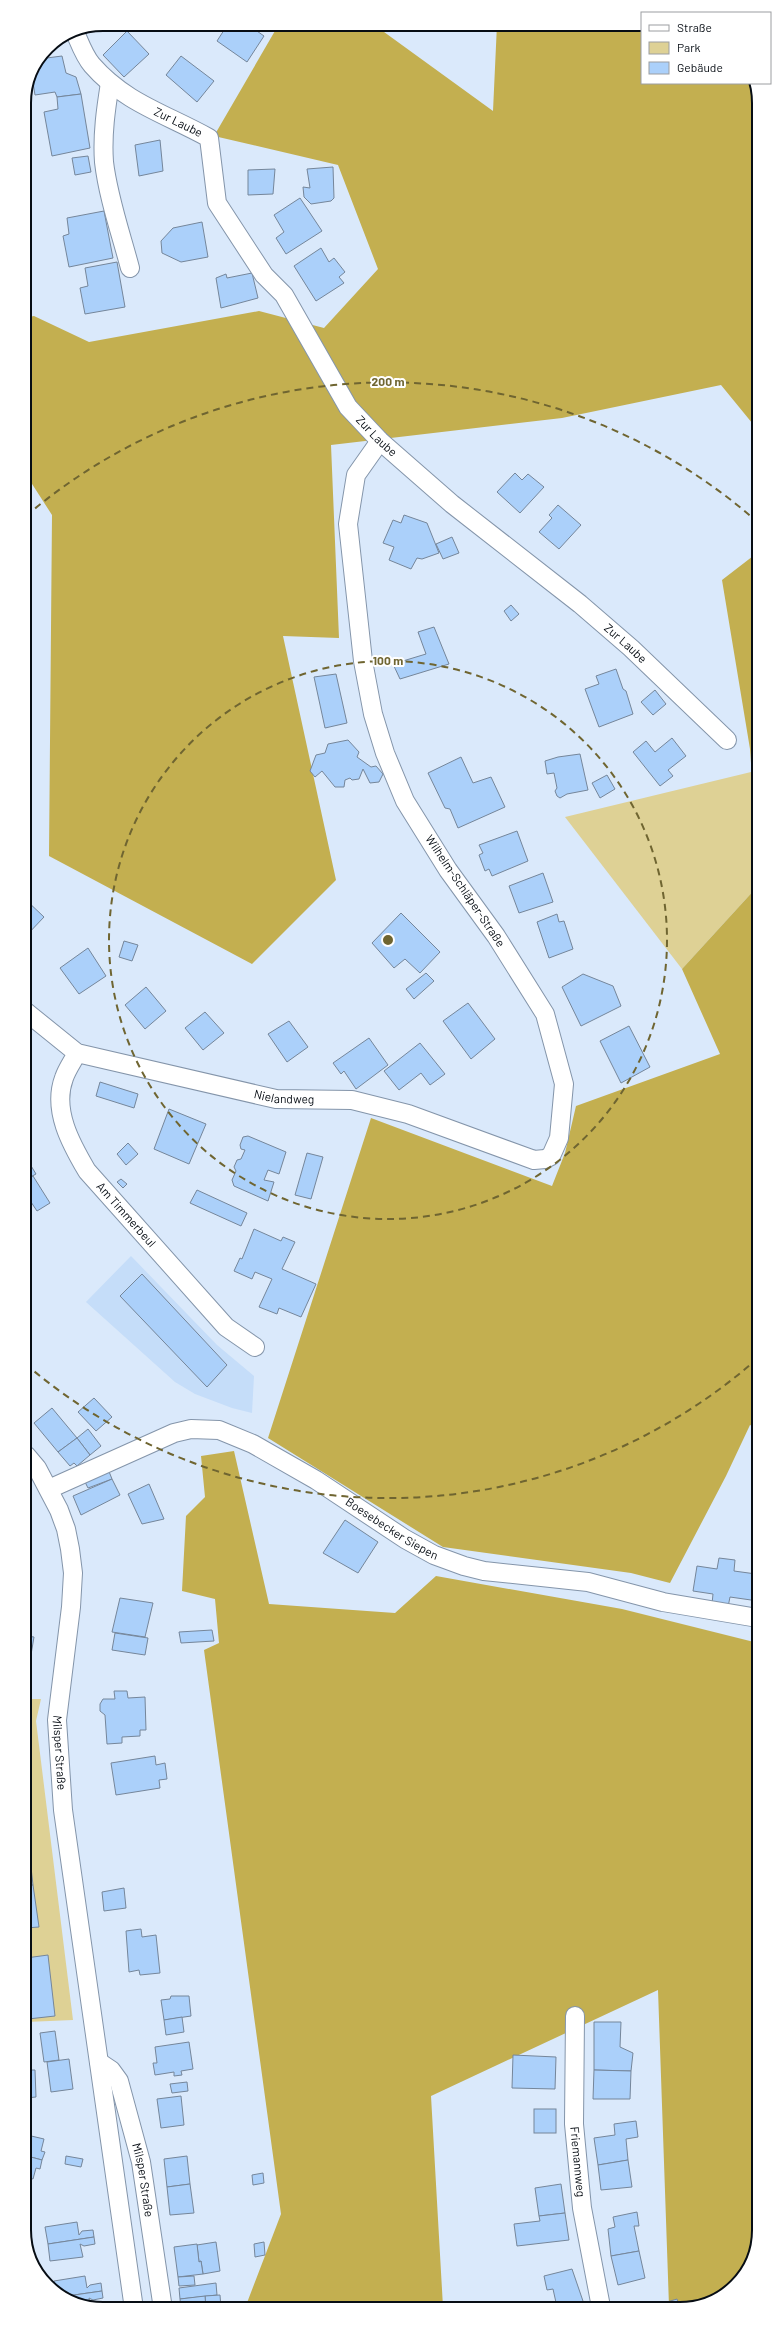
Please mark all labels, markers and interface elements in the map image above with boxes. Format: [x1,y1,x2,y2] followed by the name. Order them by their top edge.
[641,12,771,84] legend
[677,20,712,34] text: Straße
[677,40,701,54] text: Park
[677,60,723,74] text: Gebäude
[152,104,205,139] street label: Zur Laube
[372,374,404,388] text: 200 m
[354,412,400,459] street label: Zur Laube
[602,620,650,665] street label: Zur Laube
[373,653,403,667] text: 100 m
[423,832,509,949] street label: Wilhelm-Schläper-Straße
[381,933,395,947] centre of rings
[253,1086,314,1106] street label: Nielandweg
[94,1179,159,1249] street label: Am Timmerbeul
[343,1494,440,1562] street label: Boesebecker Siepen
[51,1715,70,1791] street label: Milsper Straße
[568,2126,589,2198] street label: Friemannweg
[130,2141,157,2218] street label: Milsper Straße

